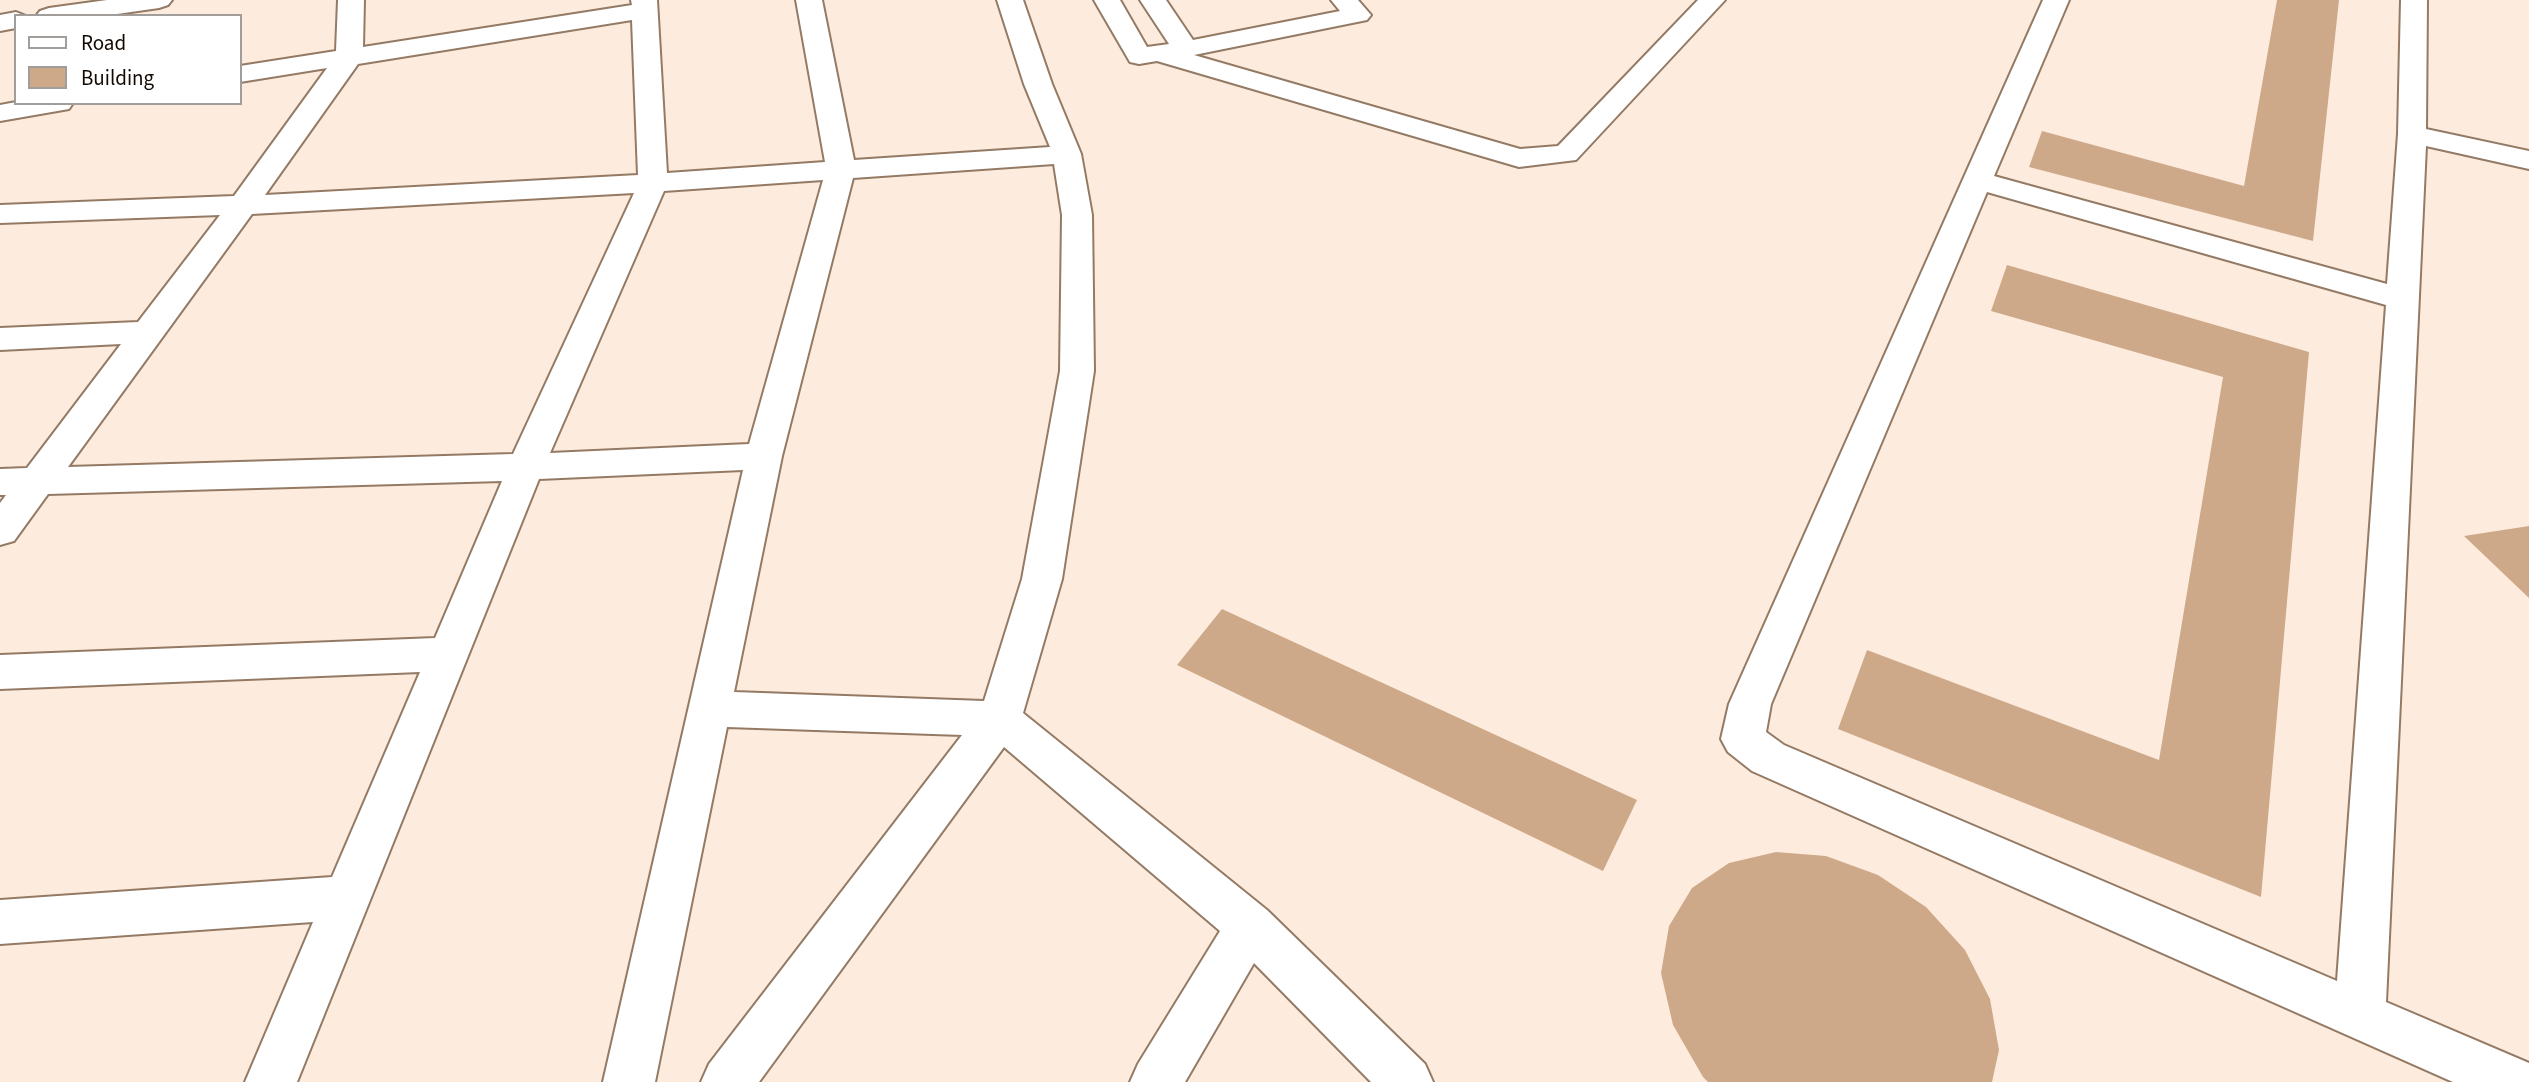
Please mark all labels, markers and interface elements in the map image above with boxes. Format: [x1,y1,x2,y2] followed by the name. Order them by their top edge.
[14,14,242,105] legend
[81,28,126,58] text: Road
[81,63,154,93] text: Building

